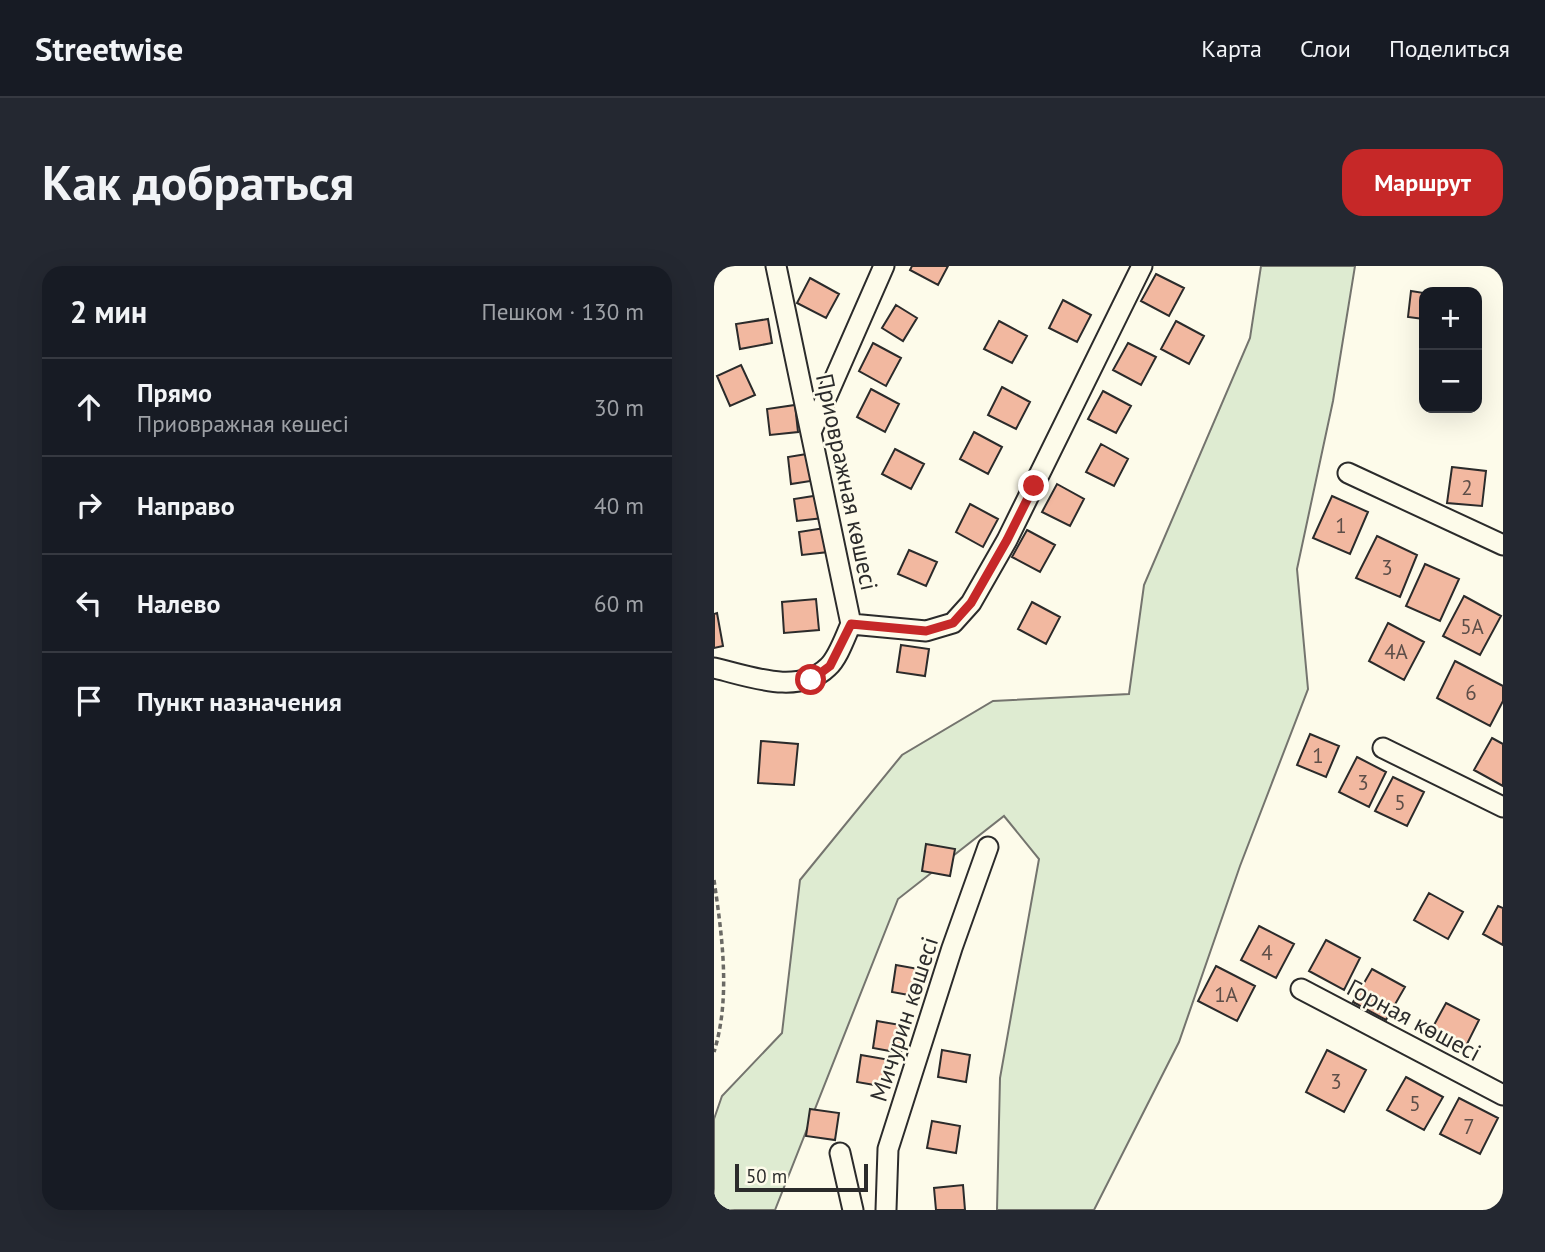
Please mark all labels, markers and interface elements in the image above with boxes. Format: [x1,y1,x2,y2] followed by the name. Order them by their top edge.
[35,27,183,70] text: Streetwise
[1201,33,1262,64] text: Карта
[1300,33,1351,64] text: Слои
[1389,33,1510,64] text: Поделиться
[1342,149,1503,216] button: Маршрут
[42,150,354,214] text: Как добраться
[1419,287,1482,413] map controls
[1419,287,1482,350] button: +
[70,292,147,331] text: 2 мин
[481,297,644,326] text: Пешком · 130 m
[1419,350,1482,413] button: −
[809,371,885,593] street label: Приовражная көшесі
[137,376,212,409] text: Прямо
[70,388,108,426] icon: ahead
[594,393,644,422] text: 30 m
[137,409,349,438] text: Приовражная көшесі
[1018,470,1049,501] route end
[1461,474,1473,501] house number: 2
[70,486,108,524] icon: right
[137,489,235,522] text: Направо
[594,491,644,520] text: 40 m
[1335,512,1347,539] house number: 1
[1381,554,1393,581] house number: 3
[70,584,108,622] icon: left
[137,587,221,620] text: Налево
[594,589,644,618] text: 60 m
[1460,613,1485,640] house number: 5А
[1384,638,1409,665] house number: 4А
[795,664,826,695] route start
[1465,679,1477,706] house number: 6
[70,682,108,720] icon: arrive
[137,685,342,718] text: Пункт назначения
[1312,742,1324,769] house number: 1
[1357,769,1369,796] house number: 3
[1394,789,1406,816] house number: 5
[863,933,945,1105] street label: Мичурин көшесі
[1261,939,1273,966] house number: 4
[1342,972,1486,1068] street label: Горная көшесі
[1214,981,1239,1008] house number: 1А
[1330,1068,1342,1095] house number: 3
[1409,1090,1421,1117] house number: 5
[1463,1113,1475,1140] house number: 7
[735,1161,868,1193] scale bar
[746,1164,787,1188] text: 50 m

